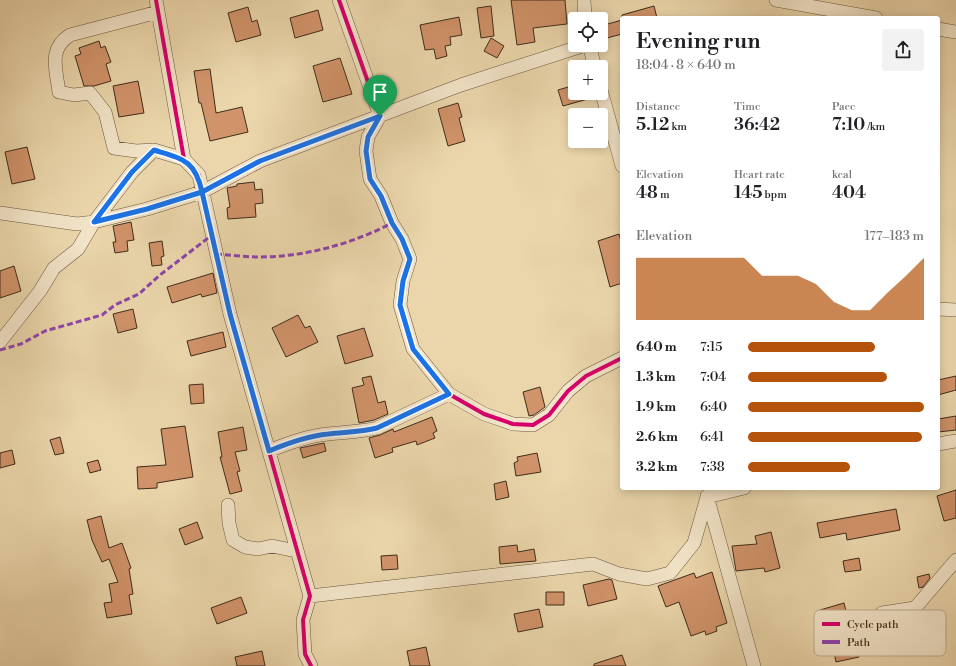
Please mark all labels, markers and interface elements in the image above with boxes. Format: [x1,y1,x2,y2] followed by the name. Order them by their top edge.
[568,12,608,148] map controls
[568,12,608,52] button: locate
[636,28,761,55] text: Evening run
[882,29,924,71] button: share
[636,57,736,73] text: 18:04 · 8 × 640 m
[568,60,608,100] button: +
[363,75,397,116] pin
[369,81,391,103] icon: arrive
[636,100,680,114] text: Distance
[734,100,761,114] text: Time
[832,100,856,114] text: Pace
[568,108,608,148] button: −
[636,114,669,136] text: 5.12
[734,114,780,136] text: 36:42
[832,114,865,136] text: 7:10
[669,120,687,134] text: km
[865,120,885,134] text: /km
[636,168,684,182] text: Elevation
[734,168,785,182] text: Heart rate
[832,168,852,182] text: kcal
[636,182,658,204] text: 48
[734,182,762,204] text: 145
[832,182,866,204] text: 404
[658,188,670,202] text: m
[762,188,787,202] text: bpm
[636,228,692,244] text: Elevation
[864,228,924,244] text: 177–183 m
[636,339,677,355] text: 640 m
[700,339,722,355] text: 7:15
[636,369,676,385] text: 1.3 km
[700,369,726,385] text: 7:04
[636,399,676,415] text: 1.9 km
[700,399,727,415] text: 6:40
[636,429,678,445] text: 2.6 km
[700,429,724,445] text: 6:41
[636,459,677,475] text: 3.2 km
[700,459,725,475] text: 7:38
[814,610,946,656] legend
[847,618,899,632] text: Cycle path
[847,636,871,650] text: Path

